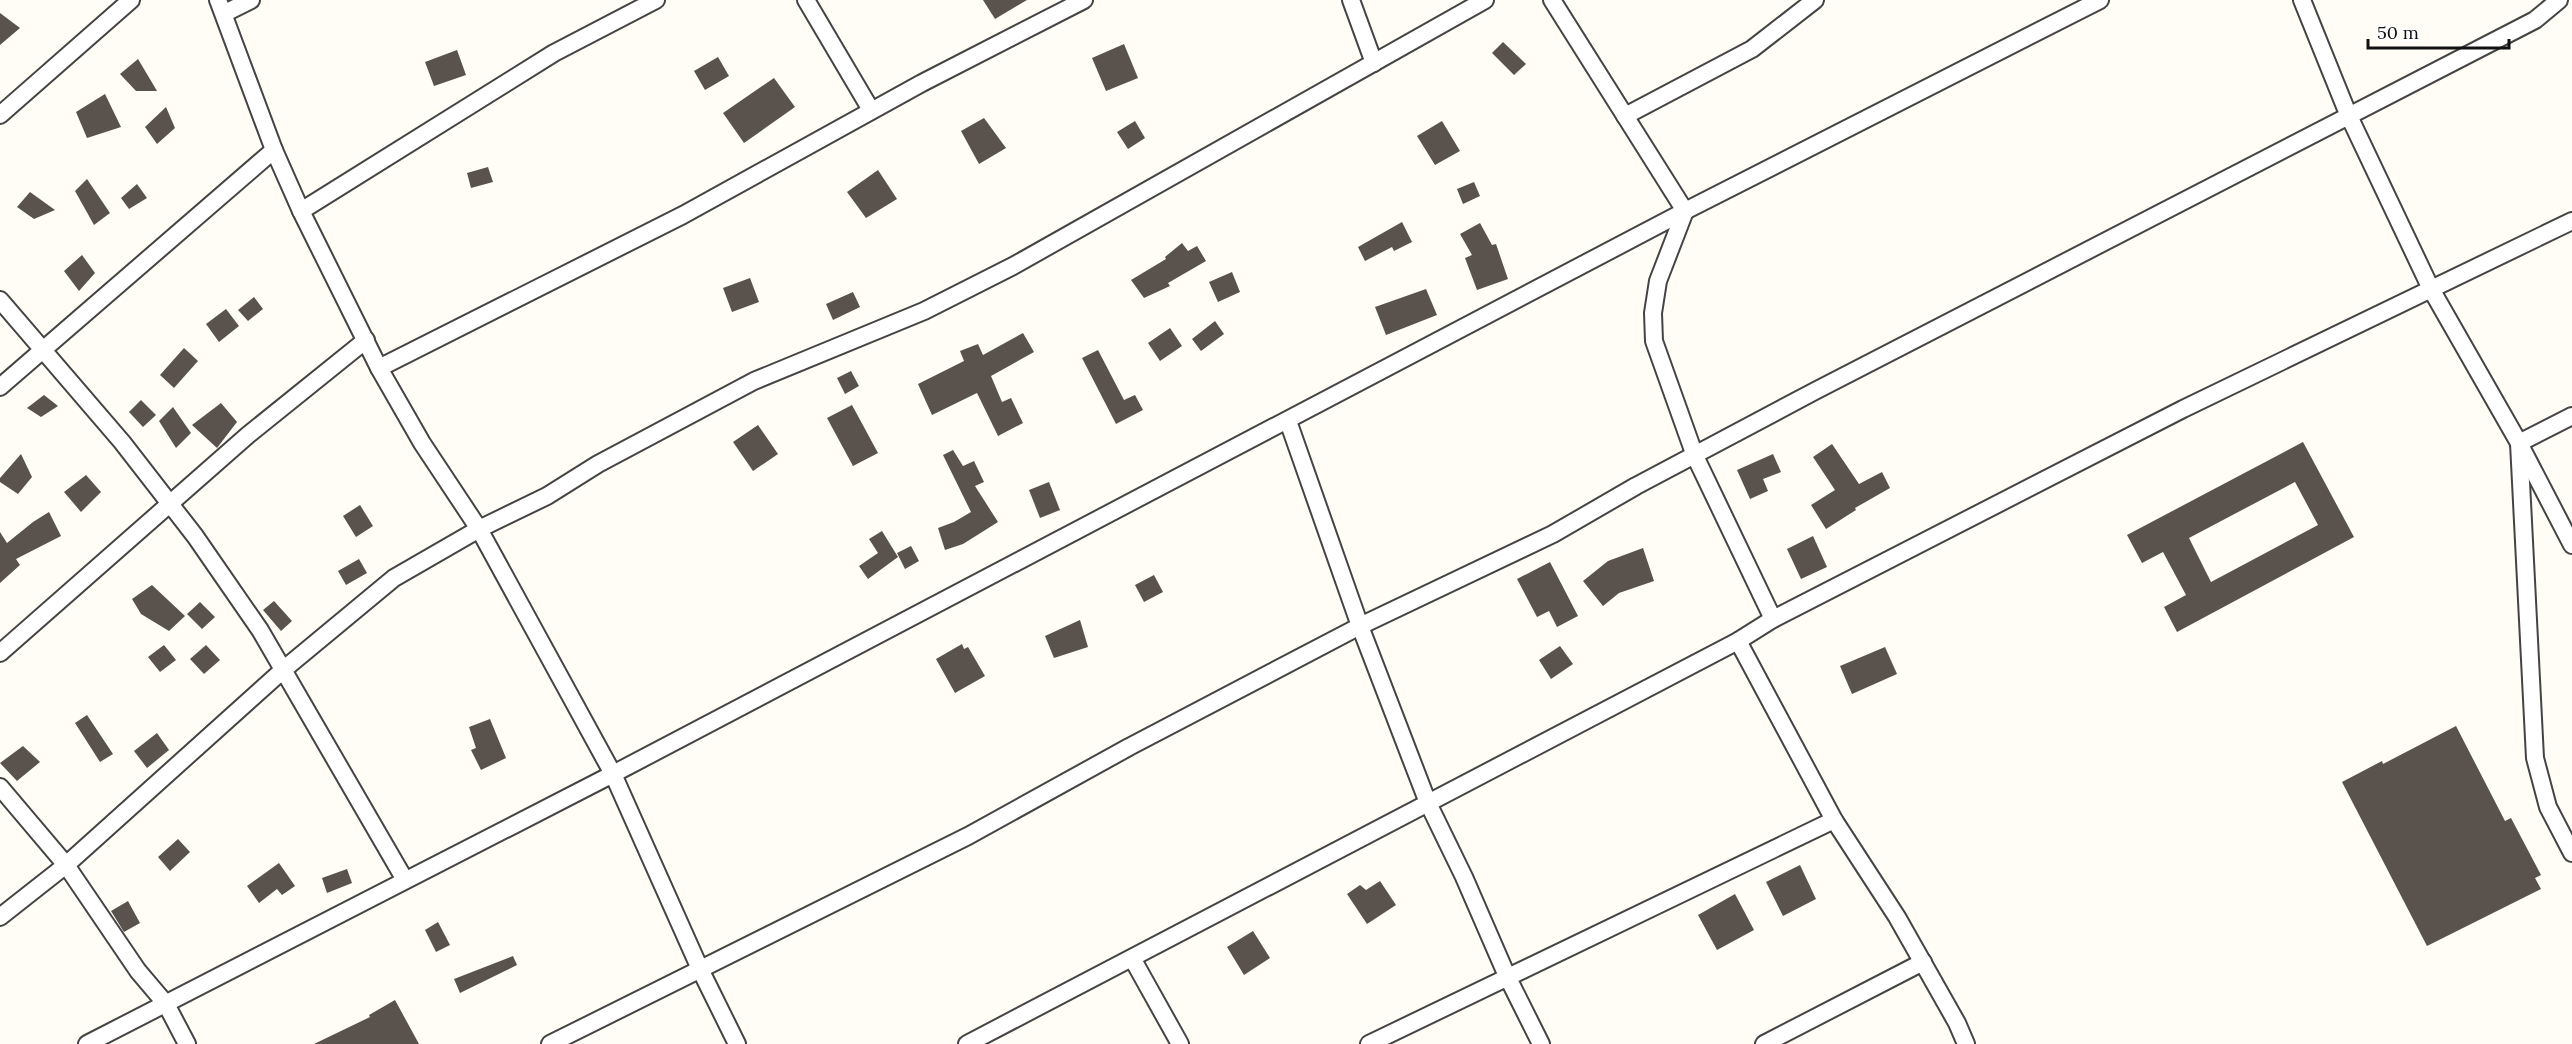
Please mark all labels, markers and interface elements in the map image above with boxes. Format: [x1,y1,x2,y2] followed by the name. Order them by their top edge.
[2368,12,2509,50] scale bar
[2377,21,2419,44] text: 50 m

